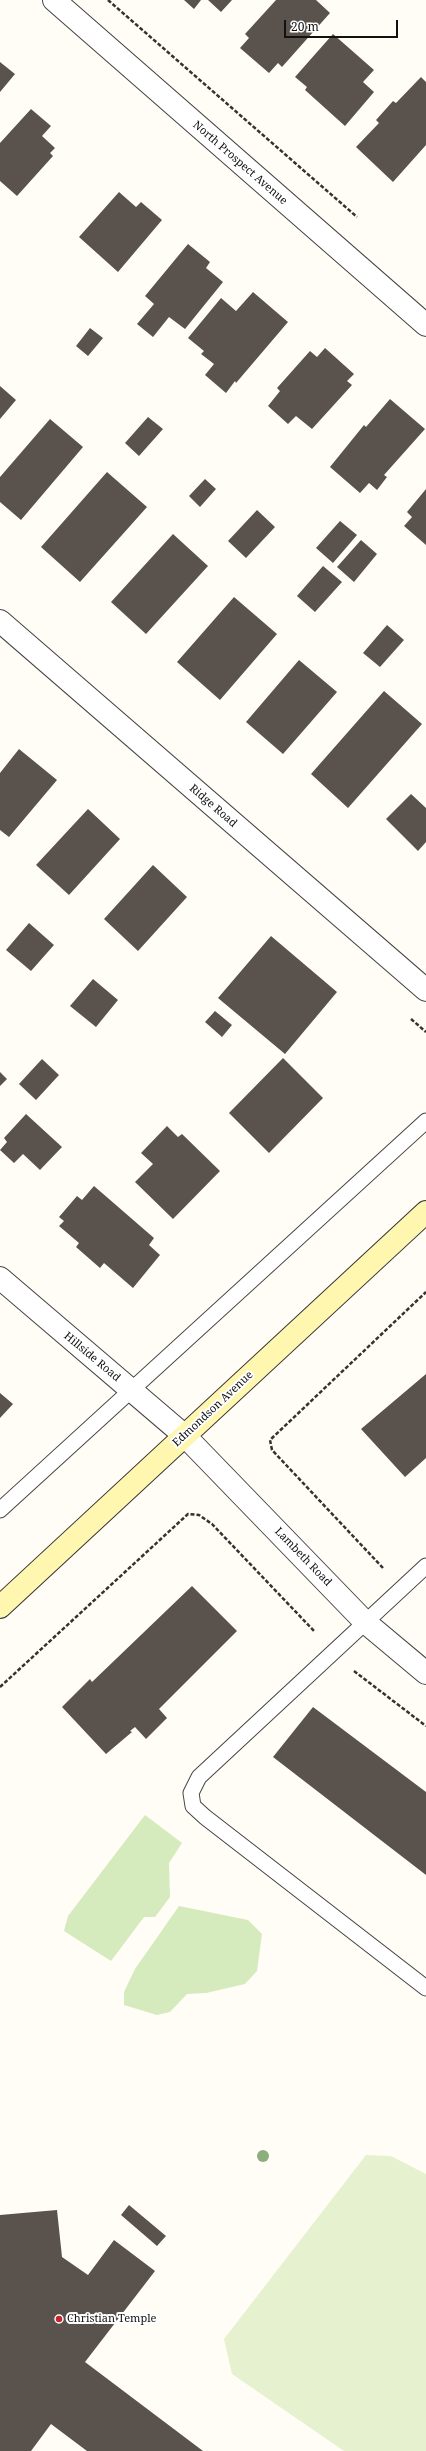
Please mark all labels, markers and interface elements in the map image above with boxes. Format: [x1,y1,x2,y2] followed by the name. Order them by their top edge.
[286,12,400,38] scale bar
[291,18,319,35] text: 20 m
[190,118,290,208] street label: North Prospect Avenue
[187,782,239,830] street label: Ridge Road
[61,1330,123,1384] street label: Hillside Road
[170,1368,256,1450] street label: Edmondson Avenue
[272,1525,334,1589] street label: Lambeth Road
[67,2312,156,2326] place label: Christian Temple
[54,2314,64,2324] marker: Christian Temple

